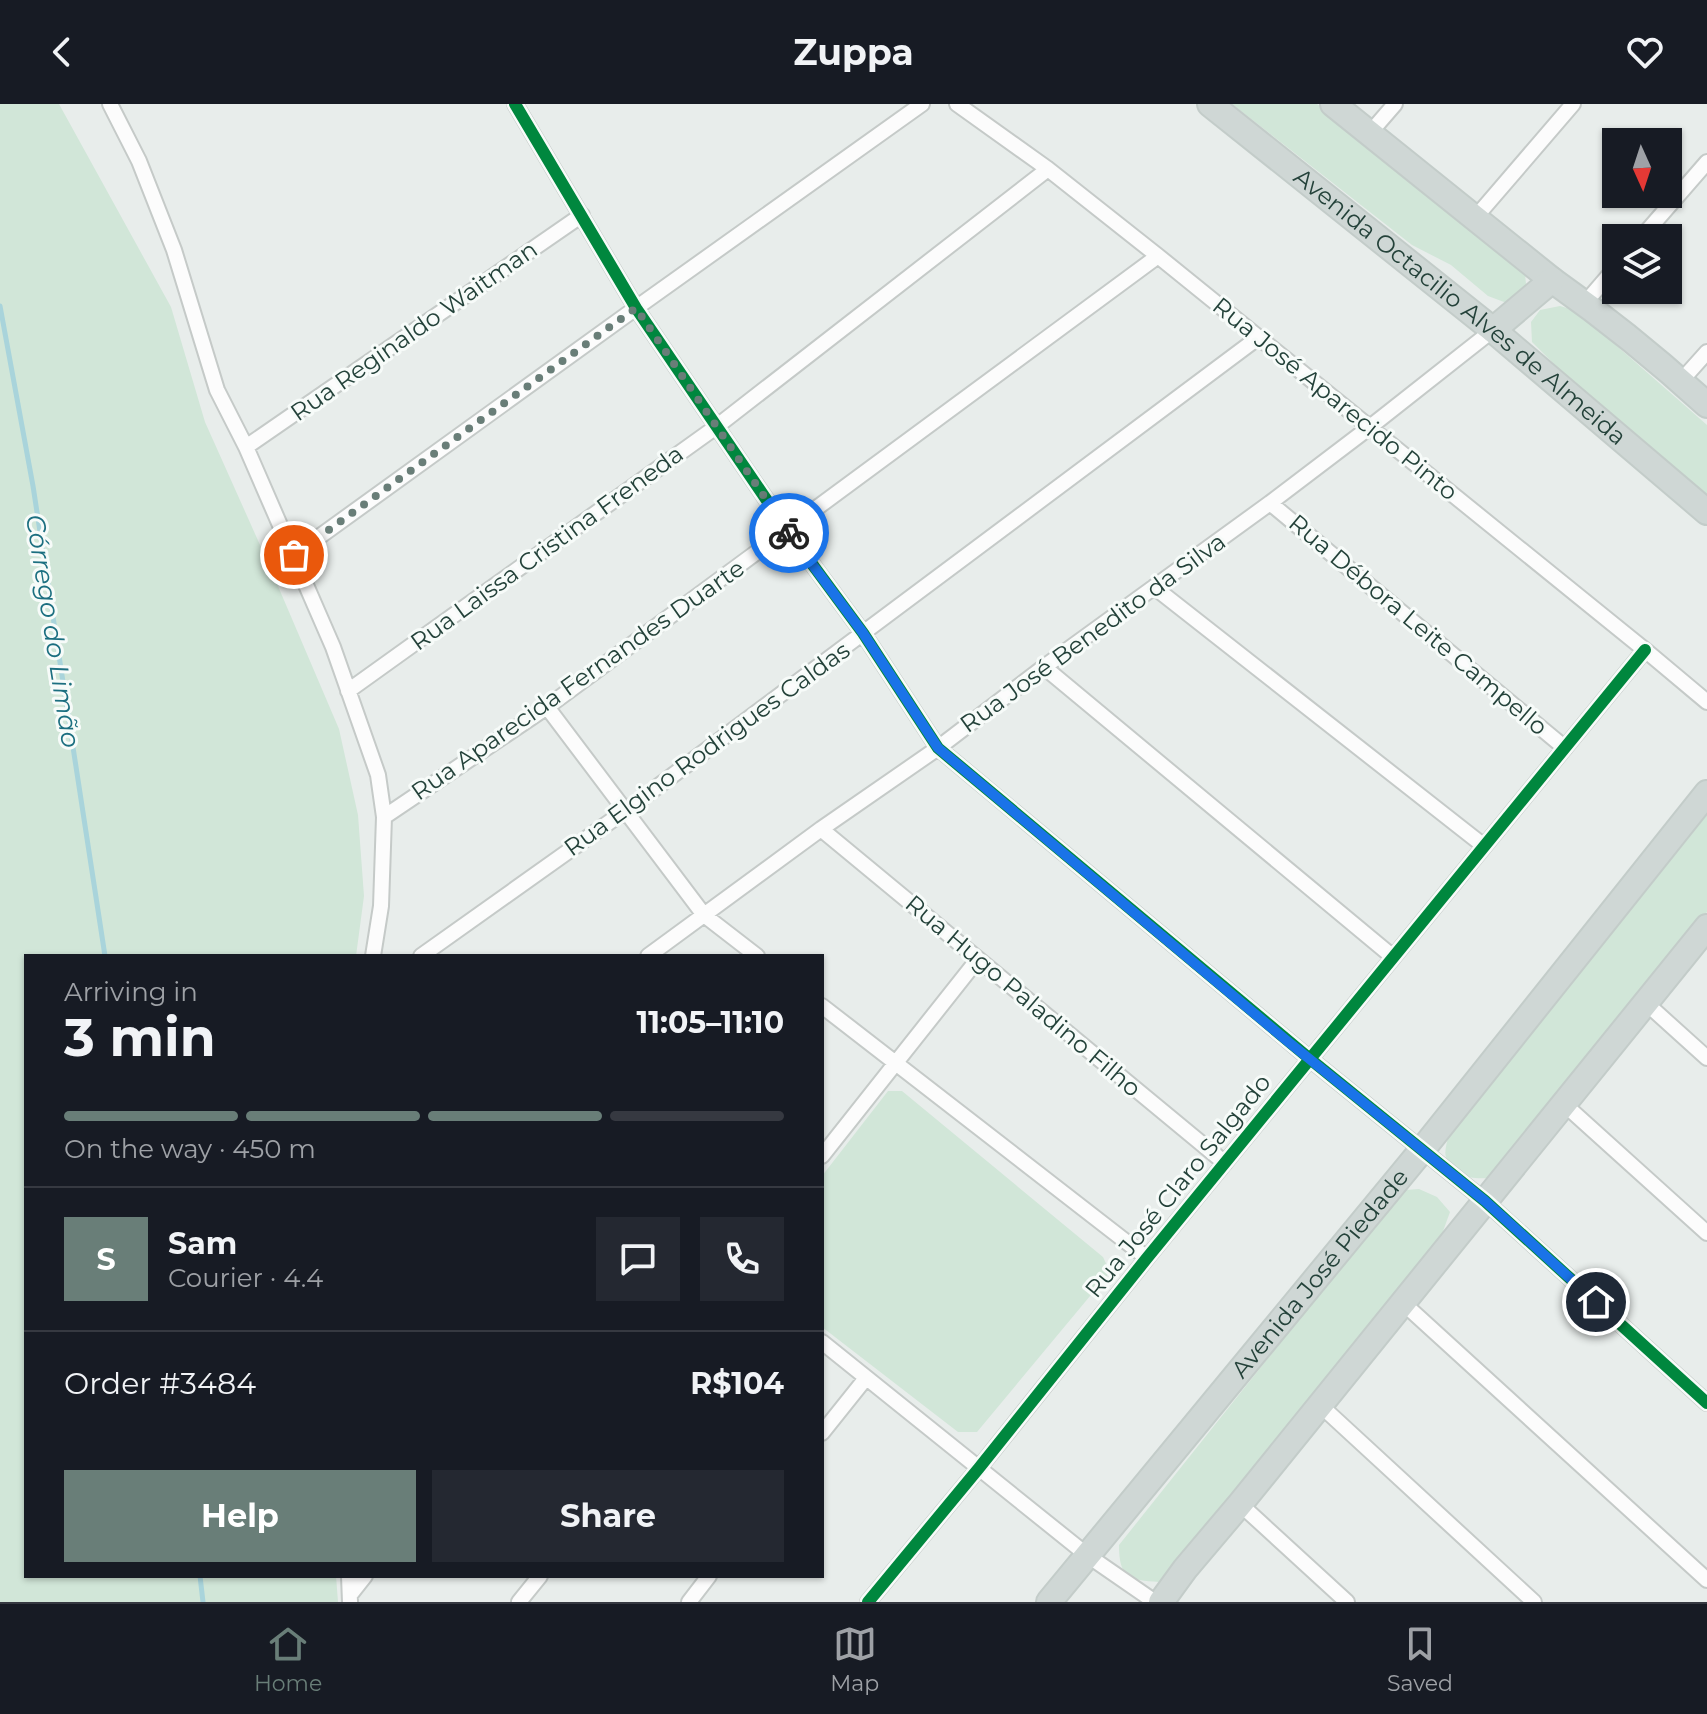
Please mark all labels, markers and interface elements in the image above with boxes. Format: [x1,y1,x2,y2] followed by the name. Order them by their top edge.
[40,30,84,74] icon: back
[793,30,914,74] text: Zuppa
[1623,30,1667,74] icon: heart
[1602,128,1682,208] north arrow
[1602,128,1682,304] map controls
[1288,162,1632,451] street label: Avenida Octacilio Alves de Almeida
[1602,224,1682,304] button: layers
[285,234,543,427] street label: Rua Reginaldo Waitman
[1207,291,1464,506] street label: Rua José Aparecido Pinto
[405,439,689,656] street label: Rua Laissa Cristina Freneda
[749,493,829,573] courier
[1283,508,1554,741] street label: Rua Débora Leite Campello
[767,511,811,555] icon: bike
[19,512,87,750] water label: Córrego do Limão
[260,521,328,589] pin
[954,527,1231,739] street label: Rua José Benedito da Silva
[272,533,316,577] icon: bag
[406,553,750,806] street label: Rua Aparecida Fernandes Duarte
[558,635,855,862] street label: Rua Elgino Rodrigues Caldas
[900,889,1147,1103] street label: Rua Hugo Paladino Filho
[64,976,198,1008] text: Arriving in
[637,1004,784,1041] text: 11:05–11:10
[64,1006,216,1069] text: 3 min
[1079,1068,1277,1303] street label: Rua José Claro Salgado
[64,1133,316,1165] text: On the way · 450 m
[1225,1163,1414,1383] street label: Avenida José Piedade
[596,1217,680,1301] button: chat
[700,1217,784,1301] button: phone
[168,1225,237,1262] text: Sam
[96,1241,116,1278] text: S
[168,1262,323,1294] text: Courier · 4.4
[1562,1268,1630,1336] pin
[1574,1280,1618,1324] icon: home
[64,1365,256,1402] text: Order #3484
[690,1365,784,1402] text: R$104
[64,1470,416,1562] button: Help
[432,1470,784,1562] button: Share
[254,1622,322,1697] tab: Home
[830,1622,879,1697] tab: Map
[1387,1622,1453,1697] tab: Saved

